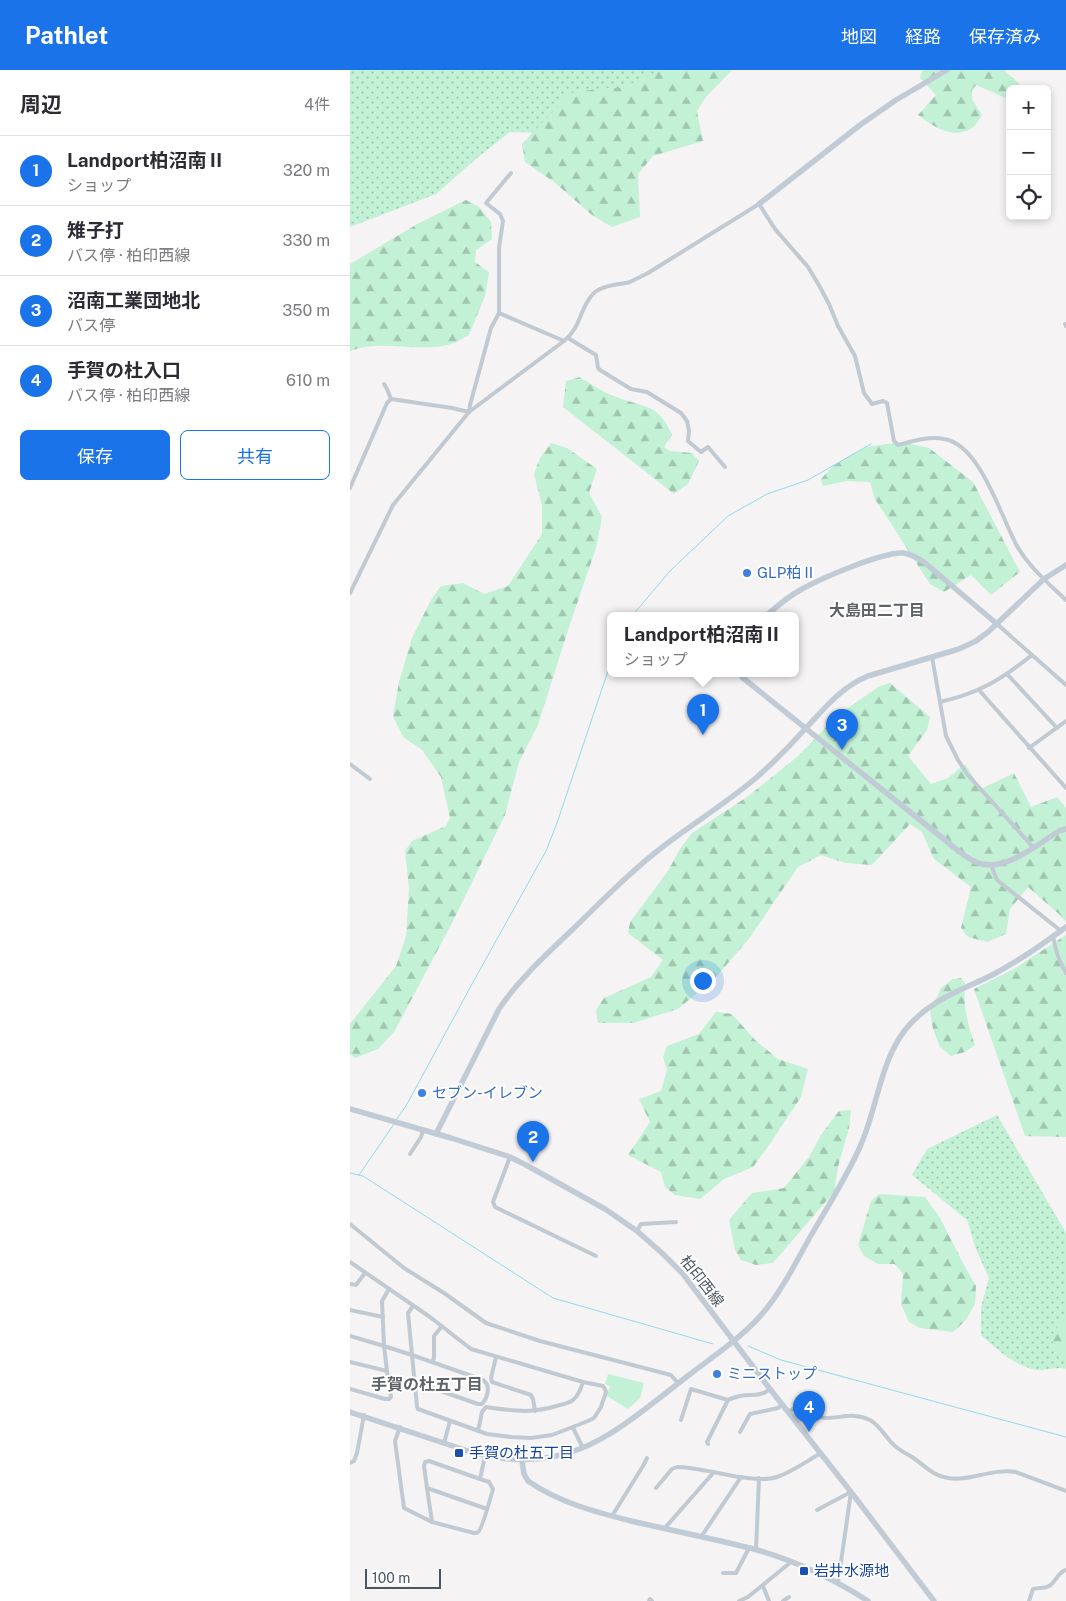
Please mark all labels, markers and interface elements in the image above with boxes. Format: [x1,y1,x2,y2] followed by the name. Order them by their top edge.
[25,21,108,49] text: Pathlet
[841,26,877,47] text: 地図
[905,26,941,47] text: 経路
[969,26,1041,47] text: 保存済み
[1006,85,1051,220] map controls
[1006,85,1051,130] button: +
[20,92,62,117] text: 周辺
[304,95,330,114] text: 4件
[1006,130,1051,175] button: −
[67,149,226,171] text: Landport柏沼南Ⅱ
[33,161,39,180] text: 1
[283,161,330,180] text: 320 m
[1006,175,1051,220] button: locate
[67,176,131,195] text: ショップ
[67,219,124,241] text: 雉子打
[31,231,41,250] text: 2
[283,231,330,250] text: 330 m
[67,246,190,265] text: バス停 · 柏印西線
[67,289,200,311] text: 沼南工業団地北
[31,301,41,320] text: 3
[282,301,330,320] text: 350 m
[67,316,115,335] text: バス停
[67,359,181,381] text: 手賀の杜入口
[31,371,41,390] text: 4
[286,371,330,390] text: 610 m
[67,386,190,405] text: バス停 · 柏印西線
[20,430,170,480] button: 保存
[180,430,330,480] button: 共有
[757,564,816,581] place label: GLP柏Ⅱ
[741,567,753,579] marker: GLP柏Ⅱ
[829,601,925,620] district label: 大島田二丁目
[607,612,799,677] popup
[624,623,782,645] text: Landport柏沼南Ⅱ
[624,650,688,669] text: ショップ
[687,694,719,735] pin: 1
[826,709,858,750] pin: 3
[690,968,716,994] your location
[432,1084,543,1101] place label: セブン-イレブン
[416,1087,428,1099] marker: セブン-イレブン
[517,1121,549,1162] pin: 2
[677,1252,728,1310] street label: 柏印西線
[727,1365,817,1382] place label: ミニストップ
[711,1368,723,1380] marker: ミニストップ
[371,1375,483,1394] district label: 手賀の杜五丁目
[793,1391,825,1432] pin: 4
[469,1444,574,1461] place label: 手賀の杜五丁目
[453,1447,465,1459] marker: 手賀の杜五丁目
[814,1562,889,1579] place label: 岩井水源地
[798,1565,810,1577] marker: 岩井水源地
[365,1566,441,1589] scale bar
[372,1570,410,1586] text: 100 m

